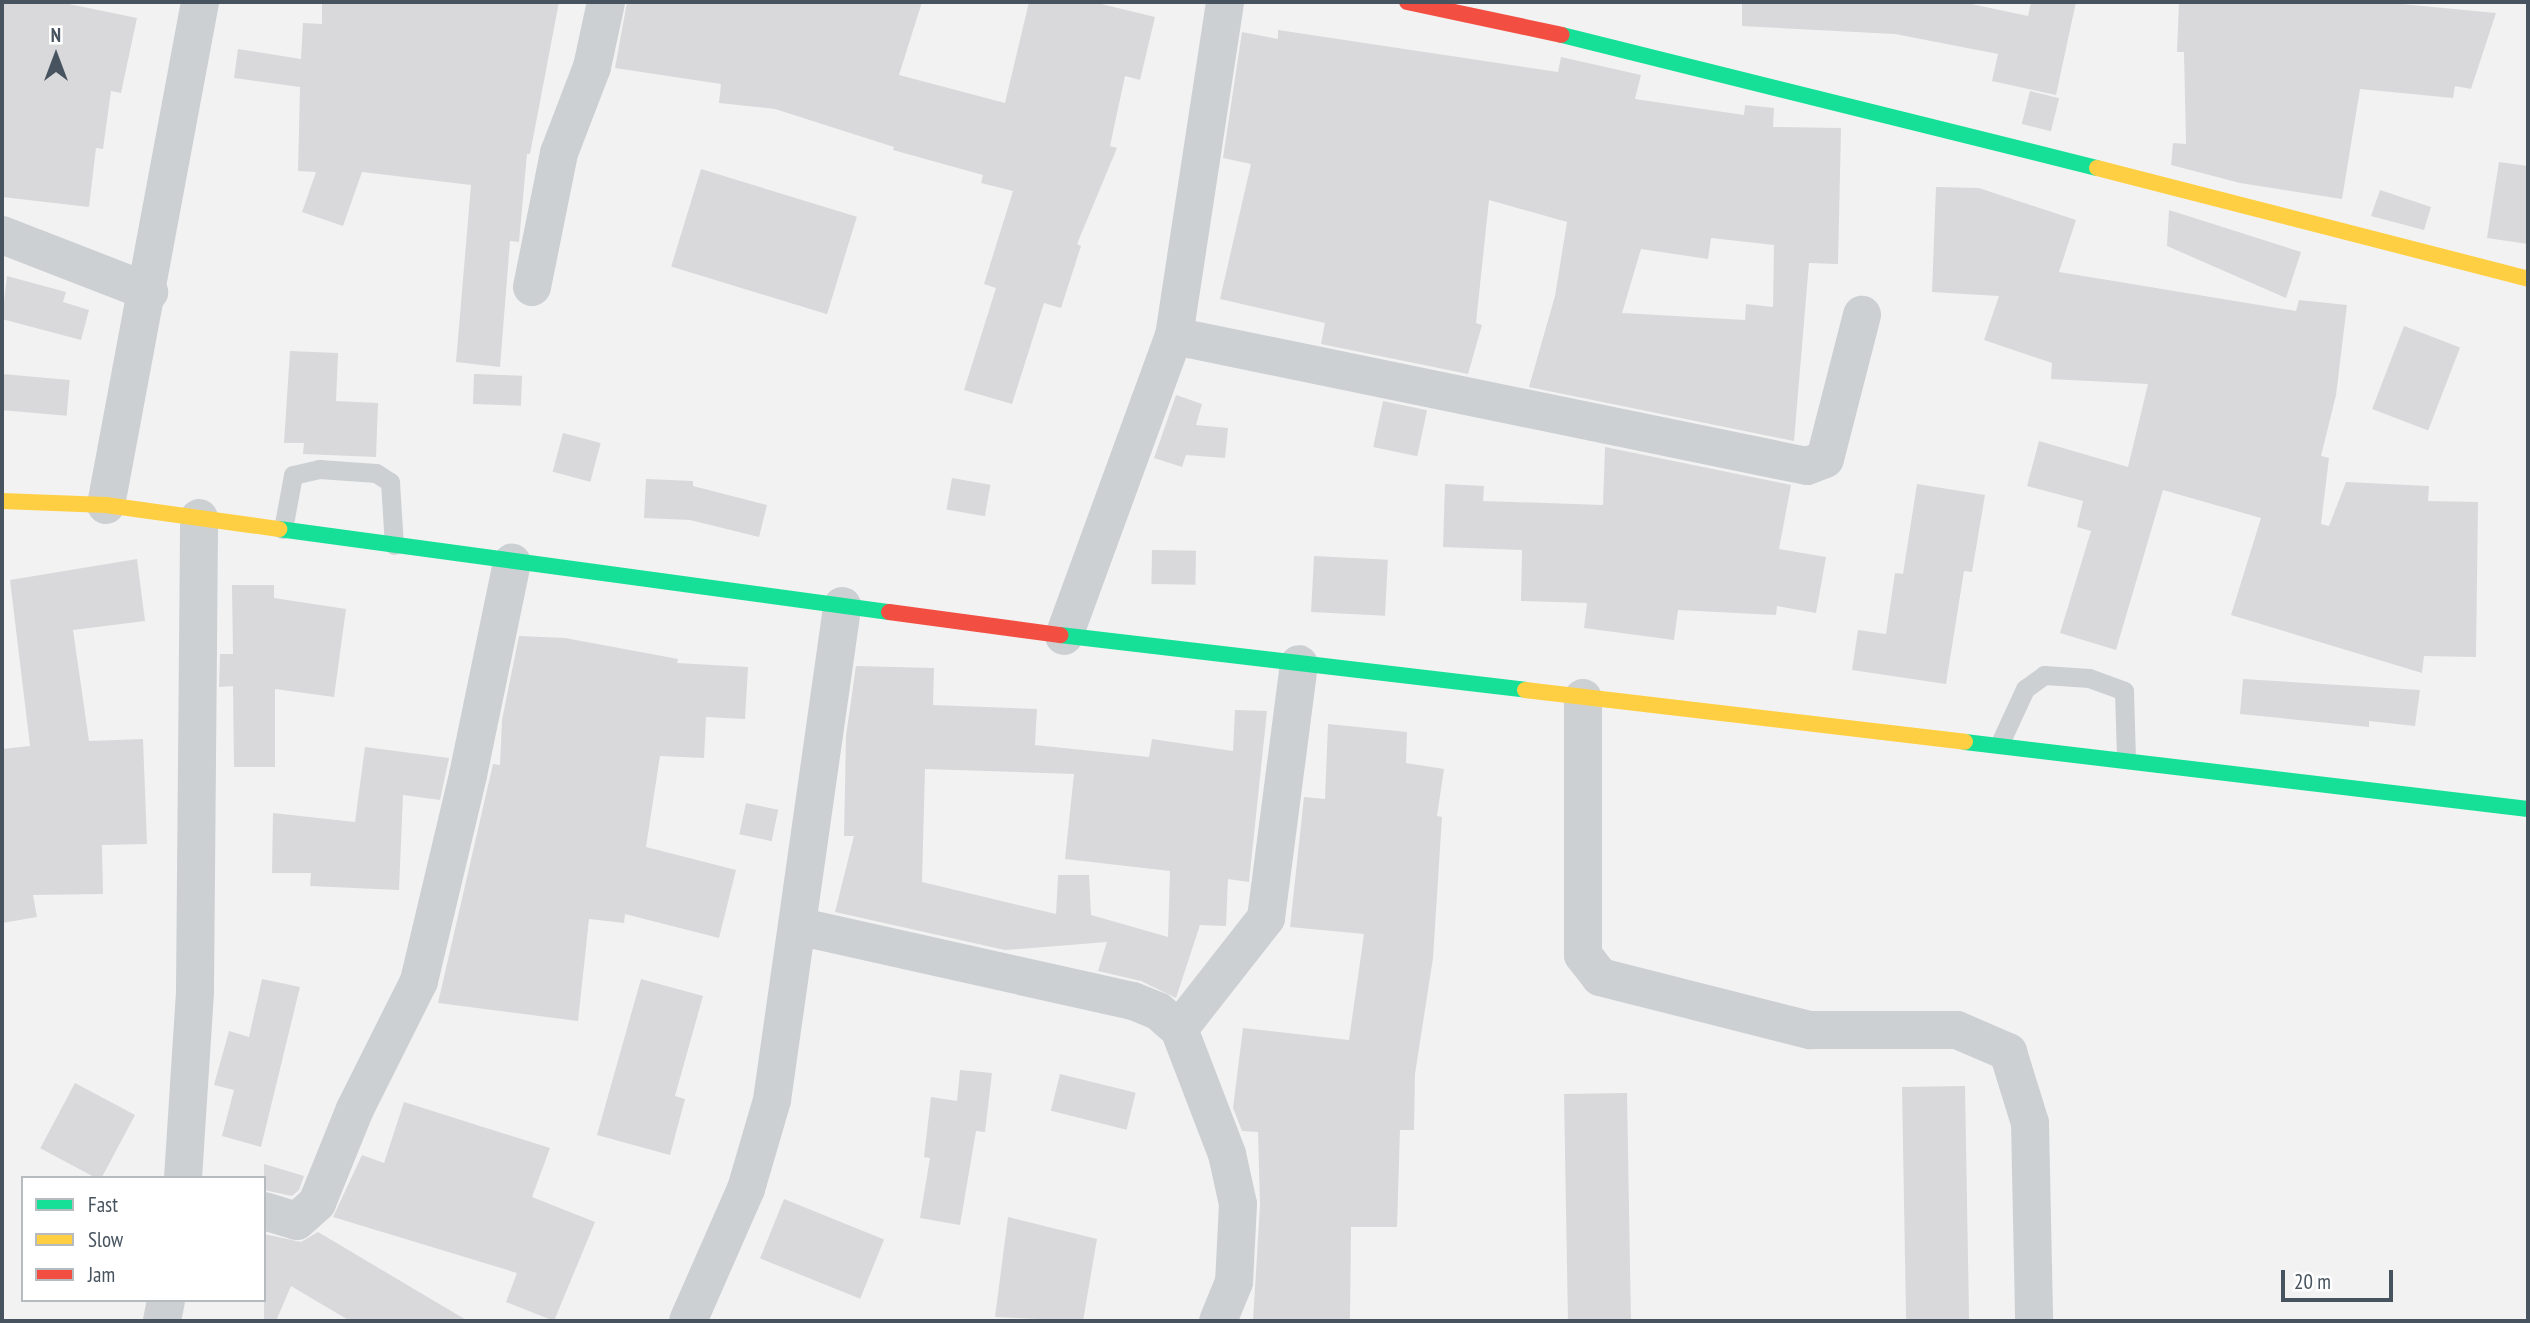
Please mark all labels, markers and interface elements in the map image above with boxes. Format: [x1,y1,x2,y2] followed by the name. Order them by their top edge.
[21,21,91,91] north arrow
[51,23,61,47] text: N
[21,1176,266,1302] legend
[88,1191,118,1218] text: Fast
[88,1226,123,1253] text: Slow
[2285,1256,2397,1300] scale bar
[88,1261,115,1288] text: Jam
[2294,1268,2331,1295] text: 20 m

